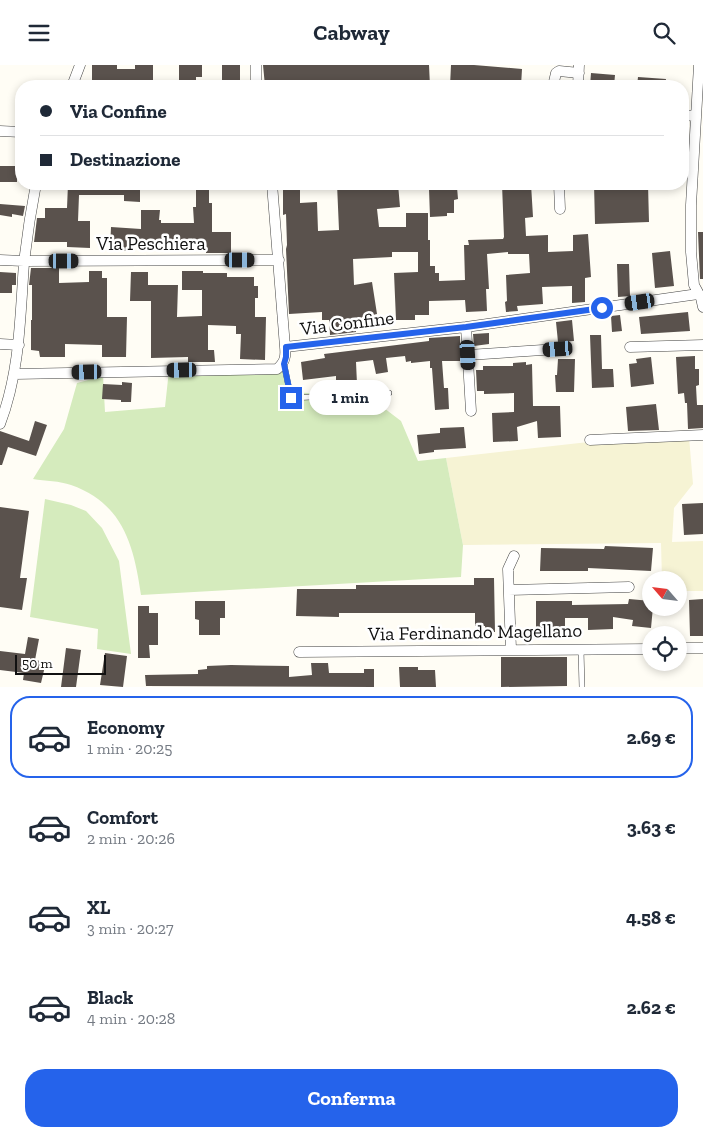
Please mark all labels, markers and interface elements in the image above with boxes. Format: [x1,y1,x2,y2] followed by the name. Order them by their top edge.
[25,19,53,47] icon: menu
[313,19,390,46] text: Cabway
[650,19,678,47] icon: search
[70,100,167,123] text: Via Confine
[70,148,180,171] text: Destinazione
[95,232,206,255] street label: Via Peschiera
[225,253,255,268] car
[49,254,79,269] car
[624,292,655,312] car
[591,297,613,319] route start
[298,306,395,340] street label: Via Confine
[459,340,476,370] car
[542,340,573,358] car
[166,362,197,378] car
[71,364,102,380] car
[308,381,391,415] callout: 1 min
[280,387,302,409] route end
[331,388,369,407] text: 1 min
[642,571,688,616] north arrow
[642,571,687,671] map controls
[367,619,582,645] street label: Via Ferdinando Magellano
[642,626,687,671] button: locate
[15,652,106,675] scale bar
[22,655,53,672] text: 50 m
[27,715,72,760] icon: car
[87,716,165,739] text: Economy
[627,726,676,749] text: 2.69 €
[87,739,173,758] text: 1 min · 20:25
[27,805,72,850] icon: car
[87,806,158,829] text: Comfort
[627,816,676,839] text: 3.63 €
[87,829,175,848] text: 2 min · 20:26
[27,895,72,940] icon: car
[87,896,110,919] text: XL
[626,906,676,929] text: 4.58 €
[87,919,174,938] text: 3 min · 20:27
[27,985,72,1030] icon: car
[87,986,133,1009] text: Black
[627,996,676,1019] text: 2.62 €
[87,1009,175,1028] text: 4 min · 20:28
[25,1069,678,1127] button: Conferma

